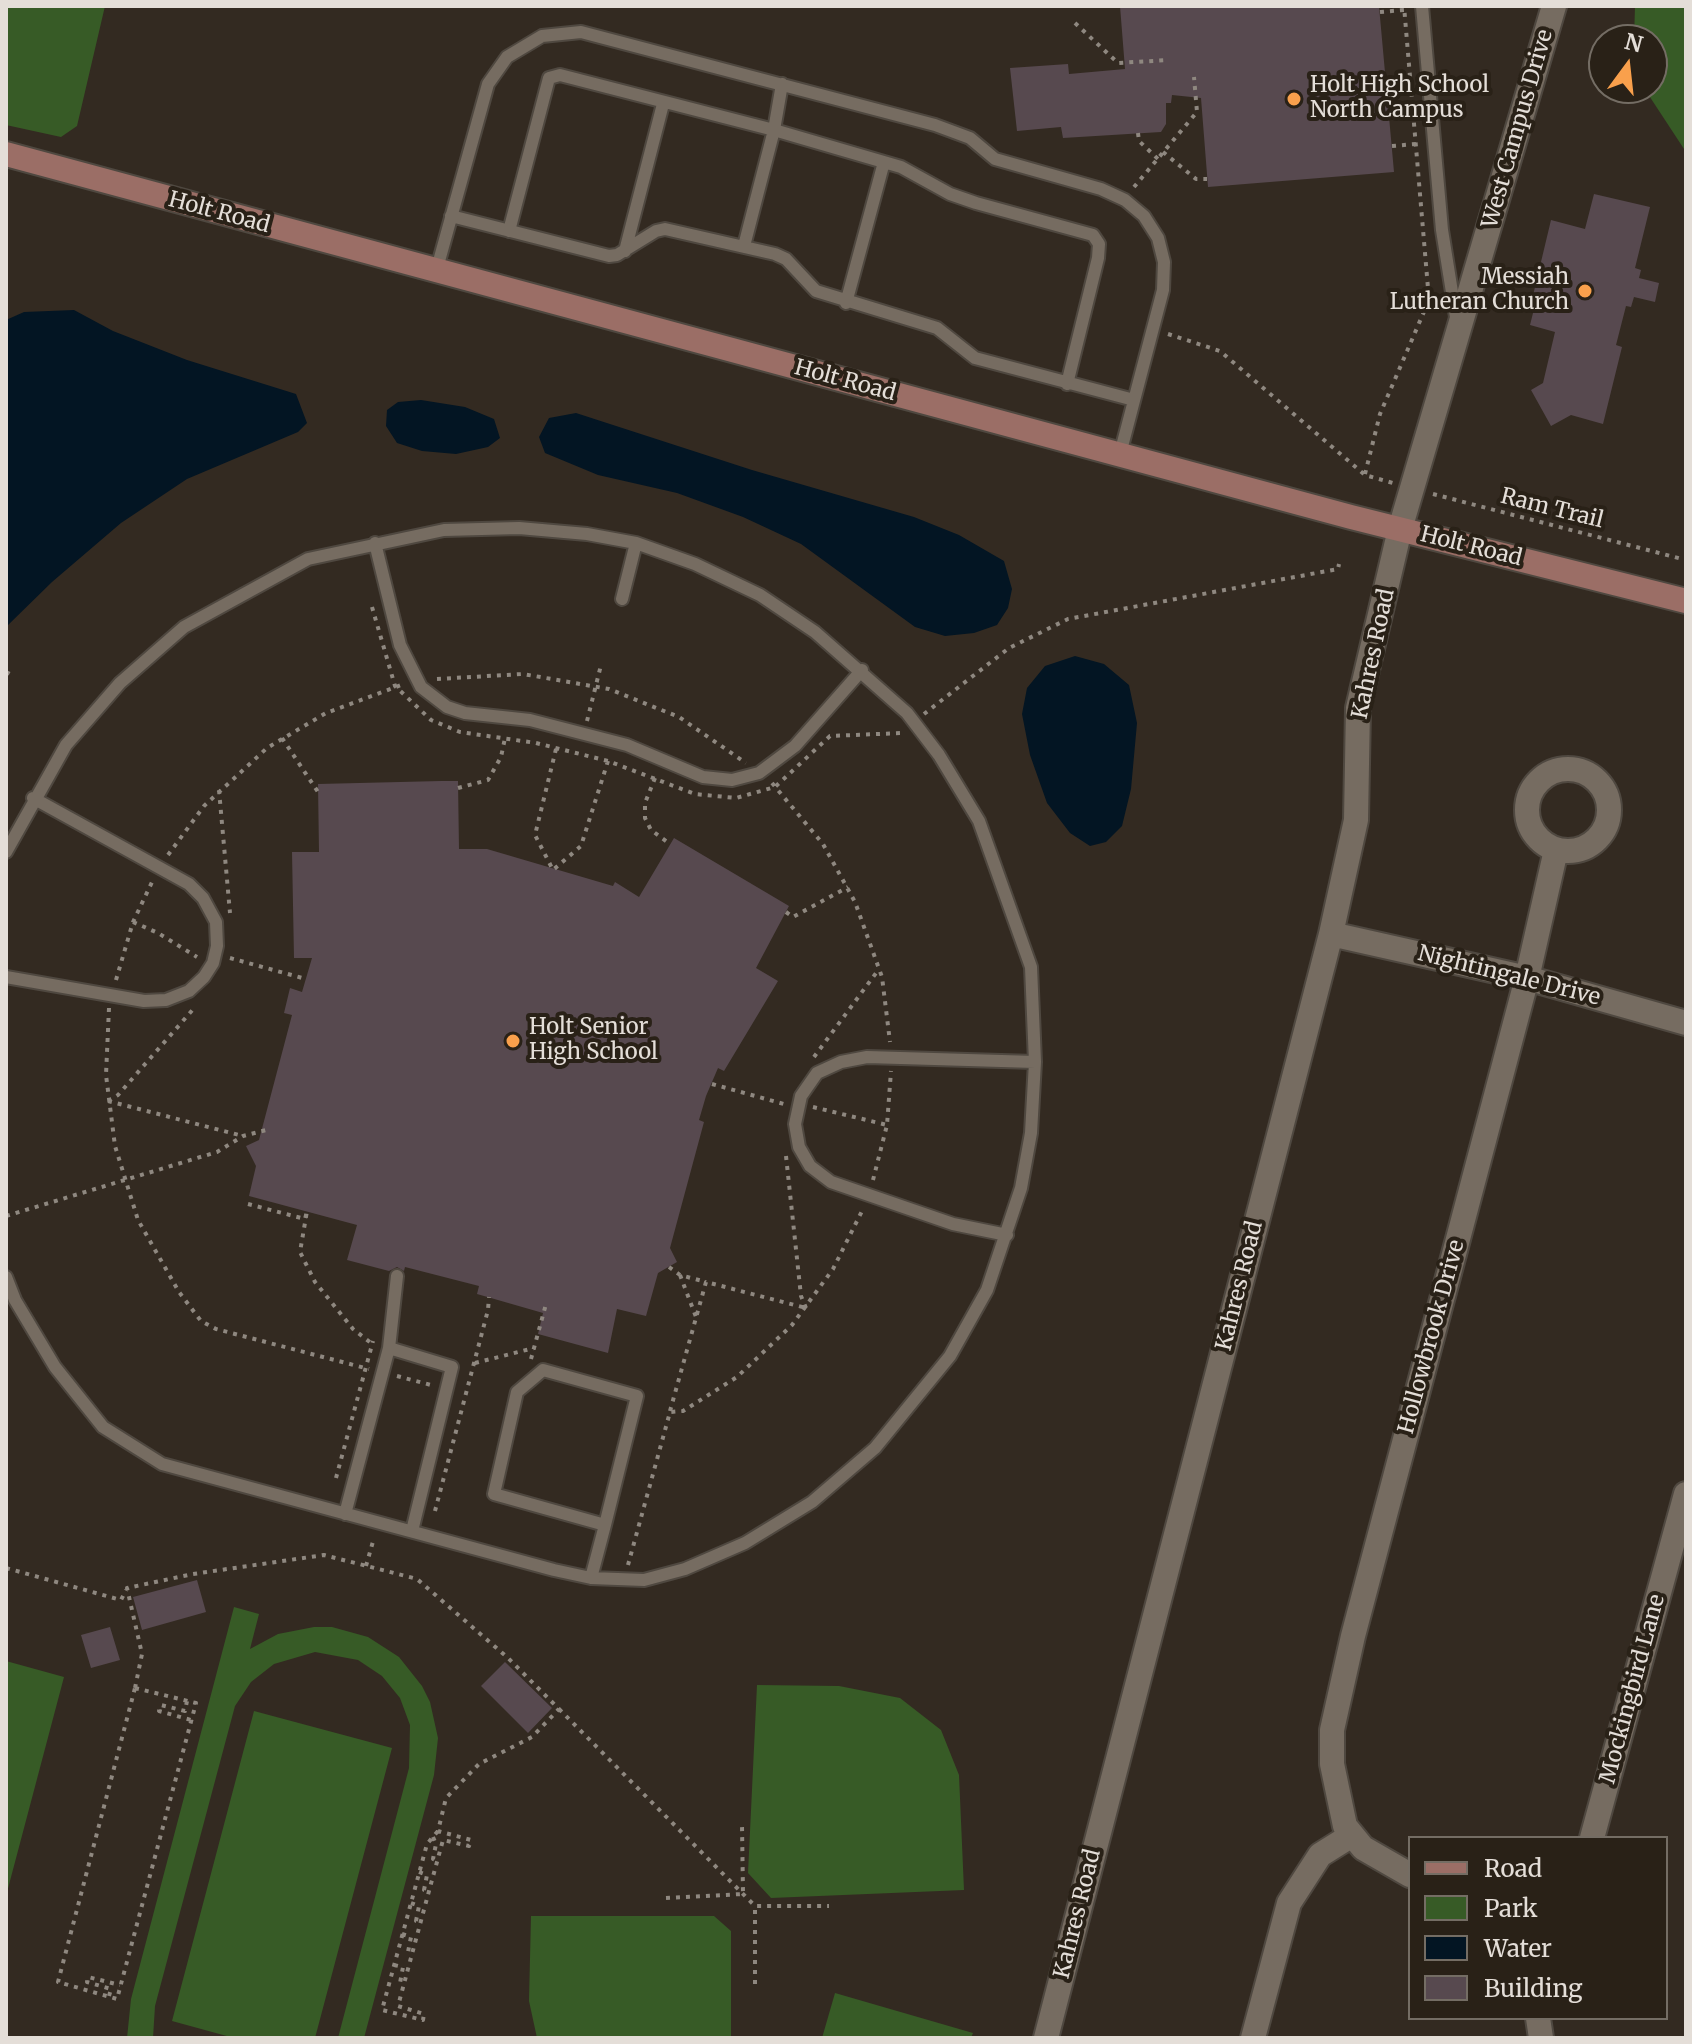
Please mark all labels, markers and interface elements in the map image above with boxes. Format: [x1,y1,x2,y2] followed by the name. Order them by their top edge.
[1588,24,1668,104] north arrow
[1477,27,1559,231] street label: West Campus Drive
[1622,27,1646,59] text: N
[1310,73,1489,124] place label: Holt High School North Campus
[1285,90,1303,108] marker: Holt High School North Campus
[166,187,272,239] street label: Holt Road
[1390,265,1569,316] place label: Messiah Lutheran Church
[1576,282,1594,300] marker: Messiah Lutheran Church
[792,355,898,407] street label: Holt Road
[1498,484,1606,534] street label: Ram Trail
[1418,522,1524,572] street label: Holt Road
[1347,586,1401,722] street label: Kahres Road
[1415,941,1603,1011] street label: Nightingale Drive
[529,1015,658,1066] place label: Holt Senior High School
[504,1032,522,1050] marker: Holt Senior High School
[1211,1219,1269,1353] street label: Kahres Road
[1393,1237,1471,1437] street label: Hollowbrook Drive
[1595,1592,1671,1786] street label: Mockingbird Lane
[1408,1836,1668,2020] legend
[1049,1847,1107,1981] street label: Kahres Road
[1484,1853,1542,1884] text: Road
[1484,1893,1537,1924] text: Park
[1484,1933,1552,1964] text: Water
[1484,1973,1583,2004] text: Building

